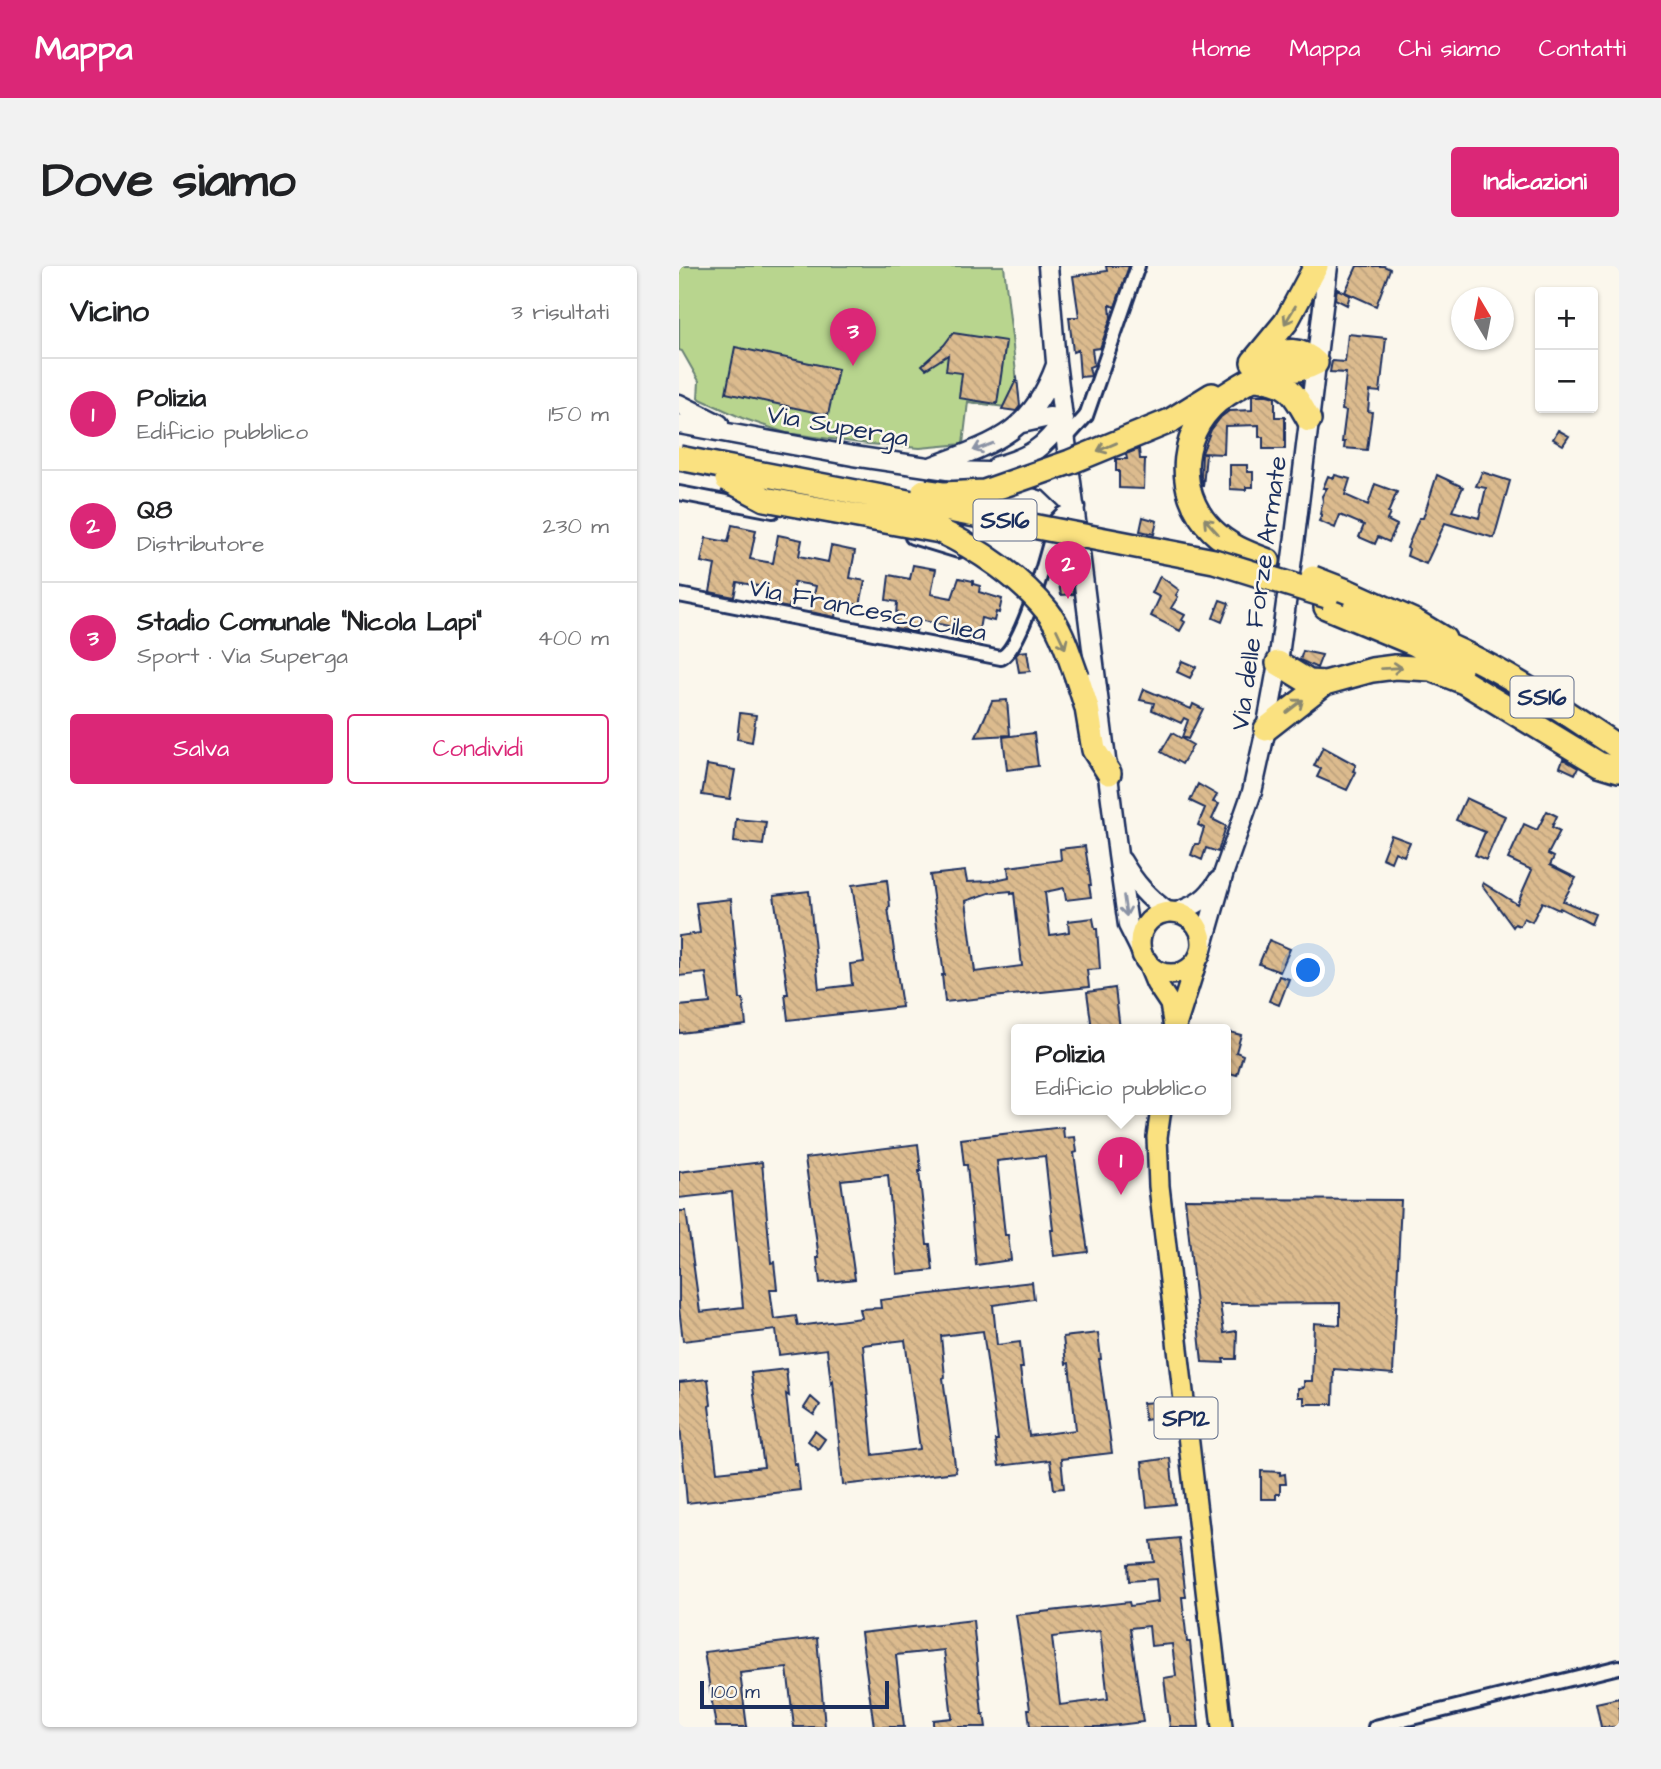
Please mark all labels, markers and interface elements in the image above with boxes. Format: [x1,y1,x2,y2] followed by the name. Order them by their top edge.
[35,26,133,72] text: Mappa
[1192,32,1251,66] text: Home
[1289,32,1360,66] text: Mappa
[1398,32,1501,66] text: Chi siamo
[1539,32,1626,66] text: Contatti
[1451,147,1619,217] button: Indicazioni
[42,148,296,216] text: Dove siamo
[1451,287,1514,350] north arrow
[1535,287,1598,413] map controls
[1535,287,1598,350] button: +
[70,291,149,333] text: Vicino
[511,296,609,328] text: 3 risultati
[1282,304,1296,324] one-way arrow
[830,308,876,366] pin: 3
[1535,350,1598,413] button: −
[137,380,206,416] text: Polizia
[764,396,912,458] street label: Via Superga
[92,398,94,430] text: 1
[548,398,609,430] text: 150 m
[137,416,308,448] text: Edificio pubblico
[1097,441,1118,454] one-way arrow
[972,442,994,455] one-way arrow
[1222,453,1296,733] street label: Via delle Forze Armate
[137,492,172,528] text: Q8
[973,499,1037,540] road number: SS16
[86,510,100,542] text: 2
[543,510,609,542] text: 230 m
[1203,517,1219,535] one-way arrow
[137,528,264,560] text: Distributore
[1045,541,1091,599] pin: 2
[746,569,990,651] street label: Via Francesco Cilea
[137,604,482,640] text: Stadio Comunale "Nicola Lapi"
[87,622,99,654] text: 3
[537,622,609,654] text: 400 m
[1055,628,1069,649] one-way arrow
[137,640,348,672] text: Sport · Via Superga
[1380,661,1402,674] one-way arrow
[1511,676,1573,718] road number: SS16
[1286,699,1304,714] one-way arrow
[70,714,333,784] button: Salva
[347,714,609,784] button: Condividi
[1119,894,1132,916] one-way arrow
[1291,953,1325,987] your location
[1011,1024,1231,1115] popup
[1035,1036,1105,1072] text: Polizia
[1035,1072,1207,1104] text: Edificio pubblico
[1098,1137,1144,1195] pin: 1
[1155,1398,1217,1438] road number: SP12
[700,1678,889,1710] scale bar
[711,1679,760,1706] text: 100 m

